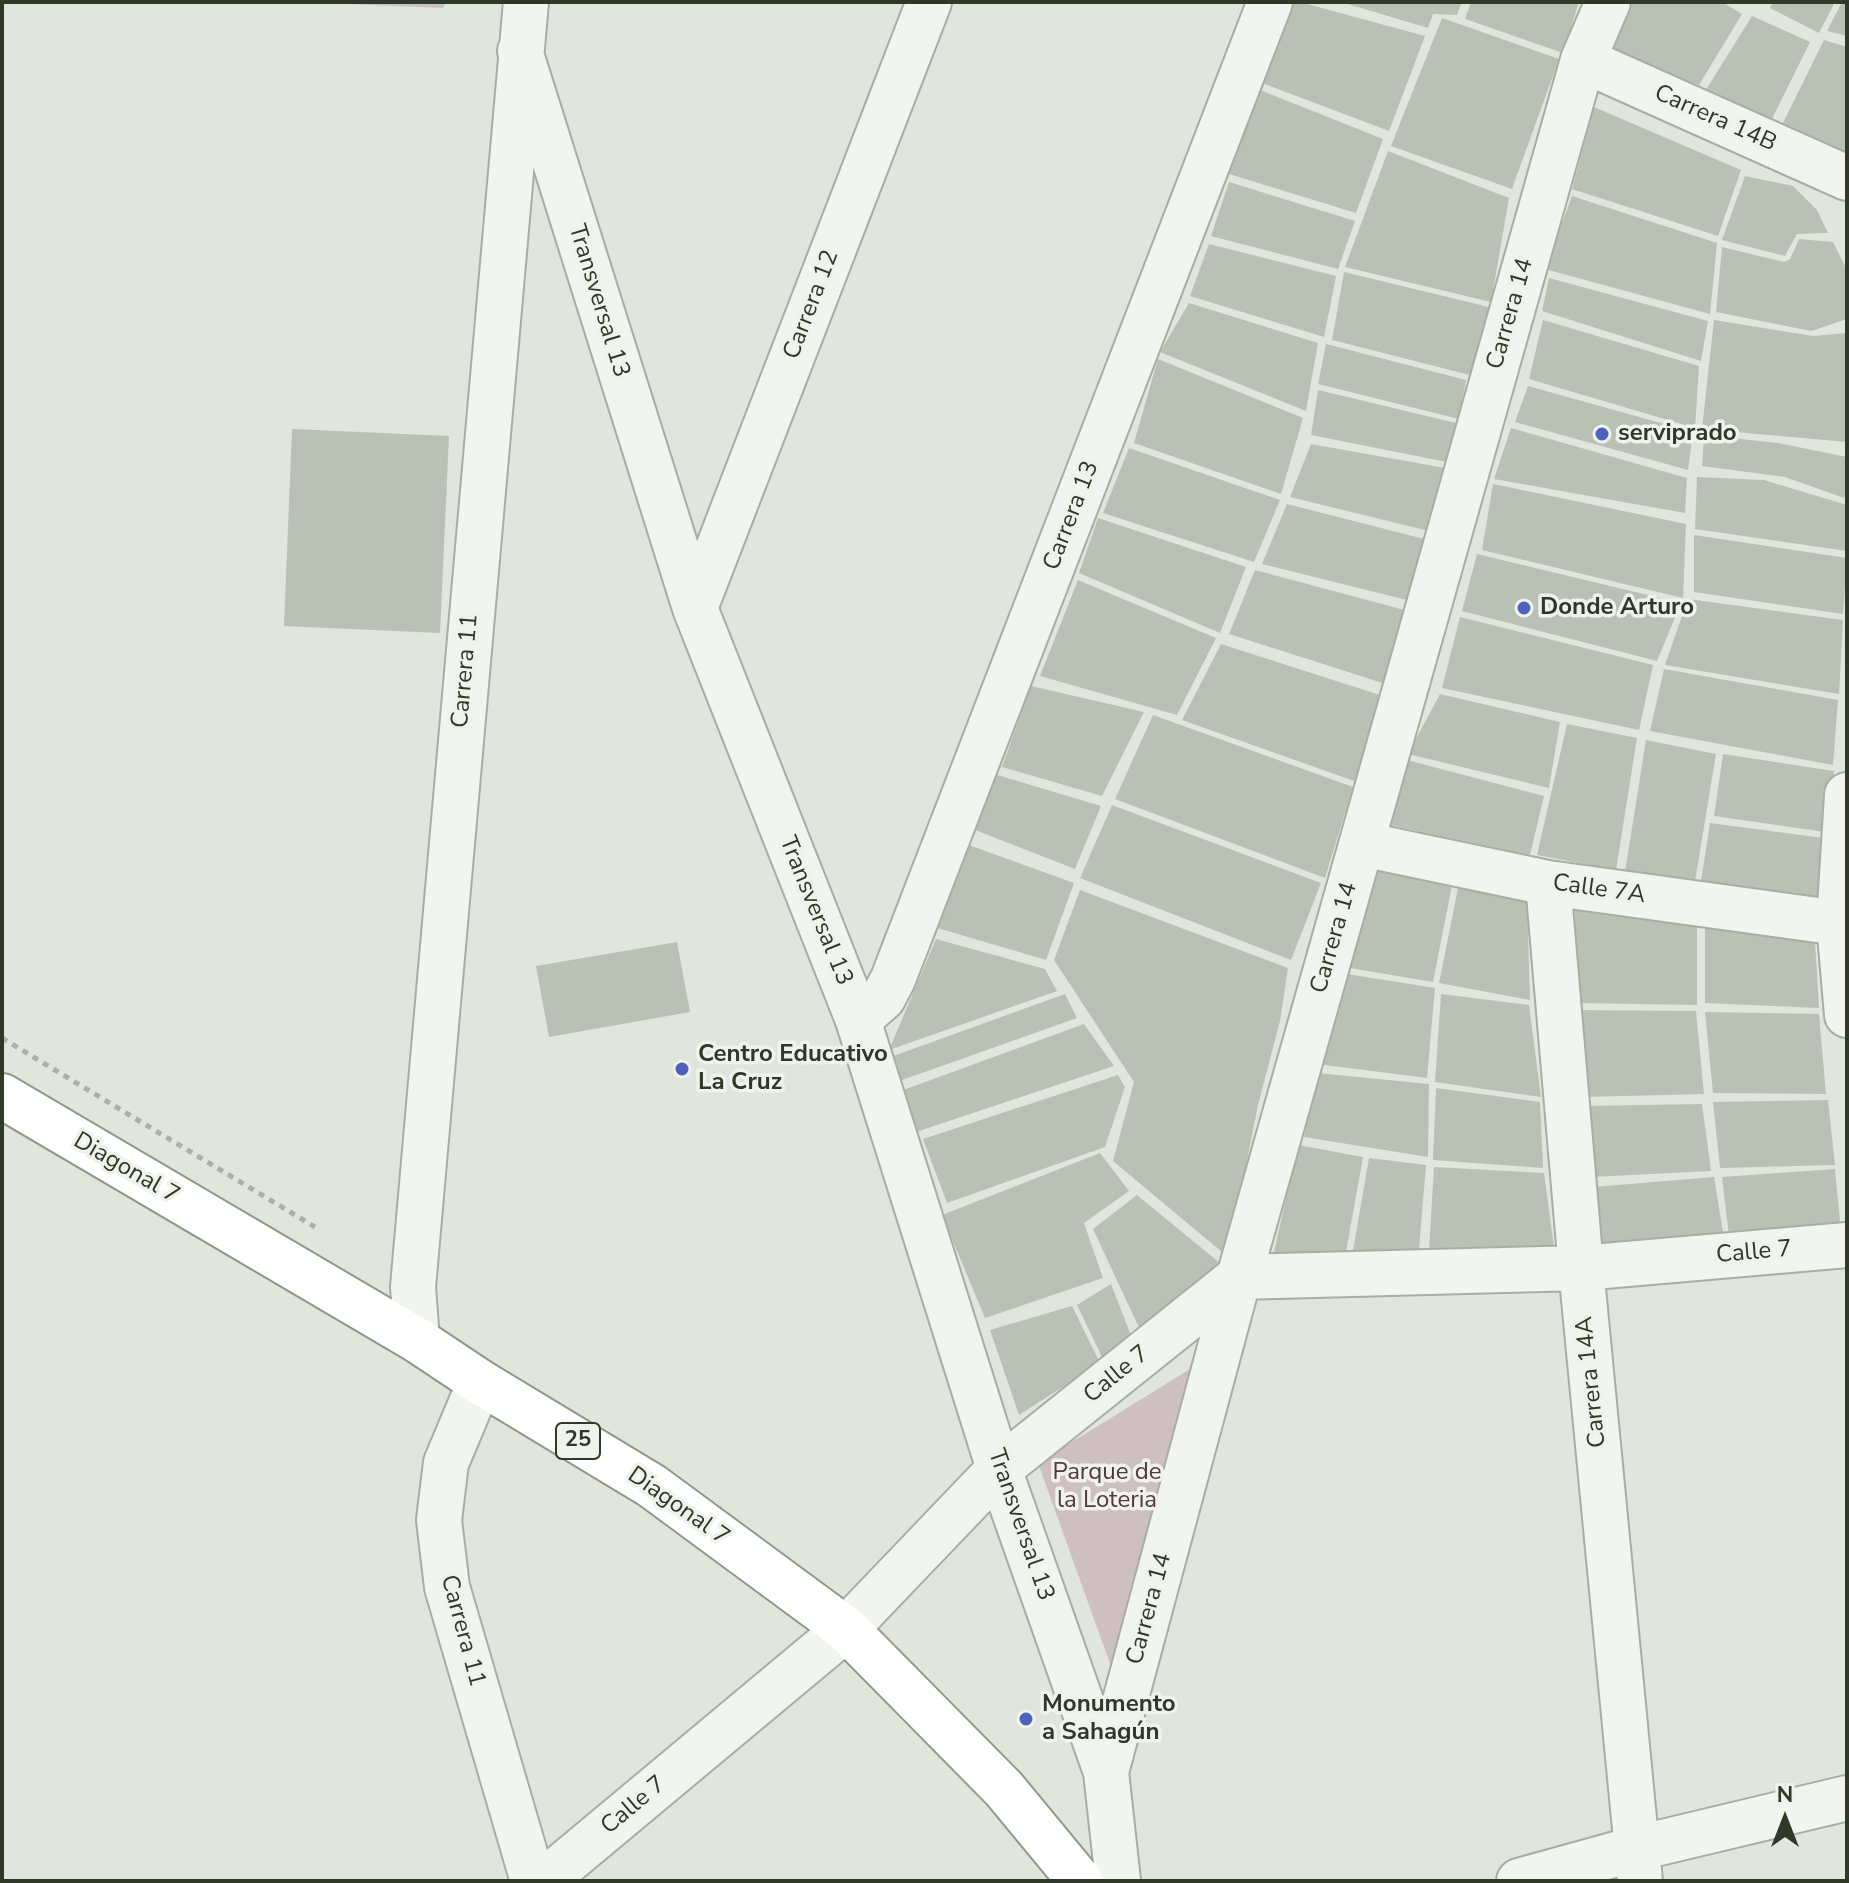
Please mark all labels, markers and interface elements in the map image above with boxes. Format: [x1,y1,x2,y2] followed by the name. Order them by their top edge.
[1649,79,1781,159] street label: Carrera 14B
[561,221,635,381] street label: Transversal 13
[778,246,846,364] street label: Carrera 12
[1481,255,1541,373] street label: Carrera 14
[1618,420,1737,448] place label: serviprado
[1593,425,1611,443] marker: serviprado
[1038,457,1106,575] street label: Carrera 13
[1540,594,1694,622] place label: Donde Arturo
[1515,599,1533,617] marker: Donde Arturo
[447,613,485,729] street label: Carrera 11
[772,832,858,990] street label: Transversal 13
[1551,869,1647,911] street label: Calle 7A
[1305,879,1365,997] street label: Carrera 14
[698,1041,888,1097] place label: Centro Educativo La Cruz
[673,1060,691,1078] marker: Centro Educativo La Cruz
[68,1127,184,1211] street label: Diagonal 7
[1715,1235,1793,1271] street label: Calle 7
[1571,1315,1613,1449] street label: Carrera 14A
[1078,1340,1156,1410] street label: Calle 7
[556,1423,600,1459] road number: 25
[981,1445,1059,1605] street label: Transversal 13
[1053,1459,1161,1515] park label: Parque de la Loteria
[622,1461,734,1553] street label: Diagonal 7
[1121,1550,1179,1668] street label: Carrera 14
[433,1572,491,1690] street label: Carrera 11
[1042,1691,1176,1747] place label: Monumento a Sahagún
[1017,1710,1035,1728] marker: Monumento a Sahagún
[596,1771,672,1841] street label: Calle 7
[1745,1779,1825,1859] north arrow
[1777,1780,1793,1810] text: N

